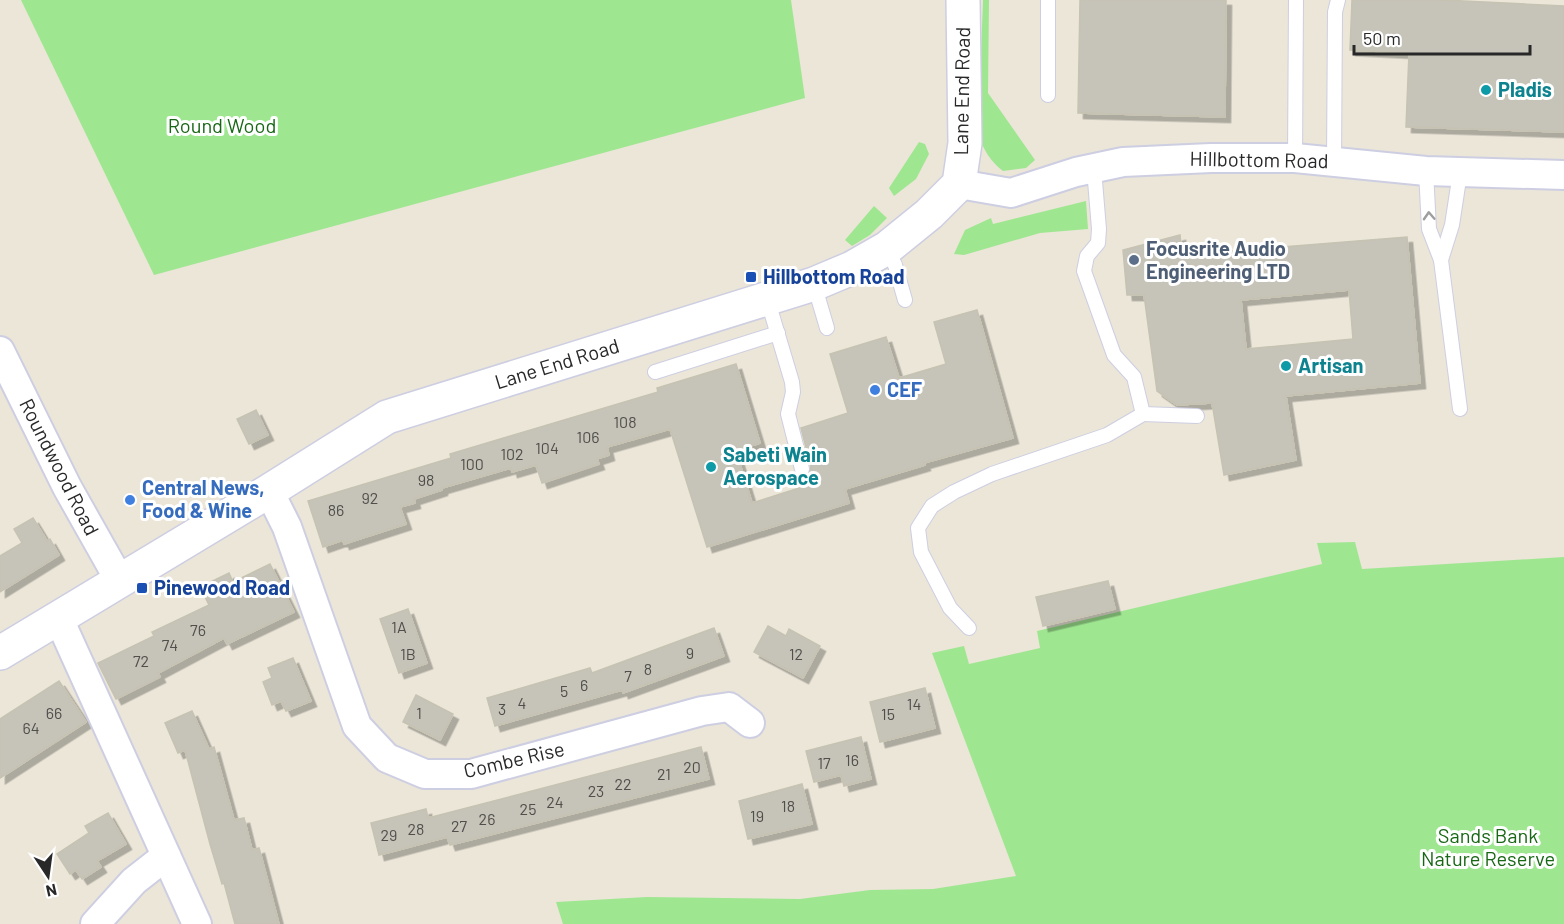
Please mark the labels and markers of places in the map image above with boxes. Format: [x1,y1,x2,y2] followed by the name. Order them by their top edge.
[1498,77,1552,101] place label: Pladis
[1479,83,1493,97] marker: Pladis
[1146,236,1290,283] place label: Focusrite Audio Engineering LTD
[1127,253,1141,267] marker: Focusrite Audio Engineering LTD
[763,264,905,288] place label: Hillbottom Road
[744,270,758,284] marker: Hillbottom Road
[1298,353,1363,377] place label: Artisan
[1279,359,1293,373] marker: Artisan
[887,377,922,401] place label: CEF
[868,383,882,397] marker: CEF
[723,442,827,489] place label: Sabeti Wain Aerospace
[704,460,718,474] marker: Sabeti Wain Aerospace
[142,475,265,522] place label: Central News, Food & Wine
[123,493,137,507] marker: Central News, Food & Wine
[154,575,290,599] place label: Pinewood Road
[135,581,149,595] marker: Pinewood Road

